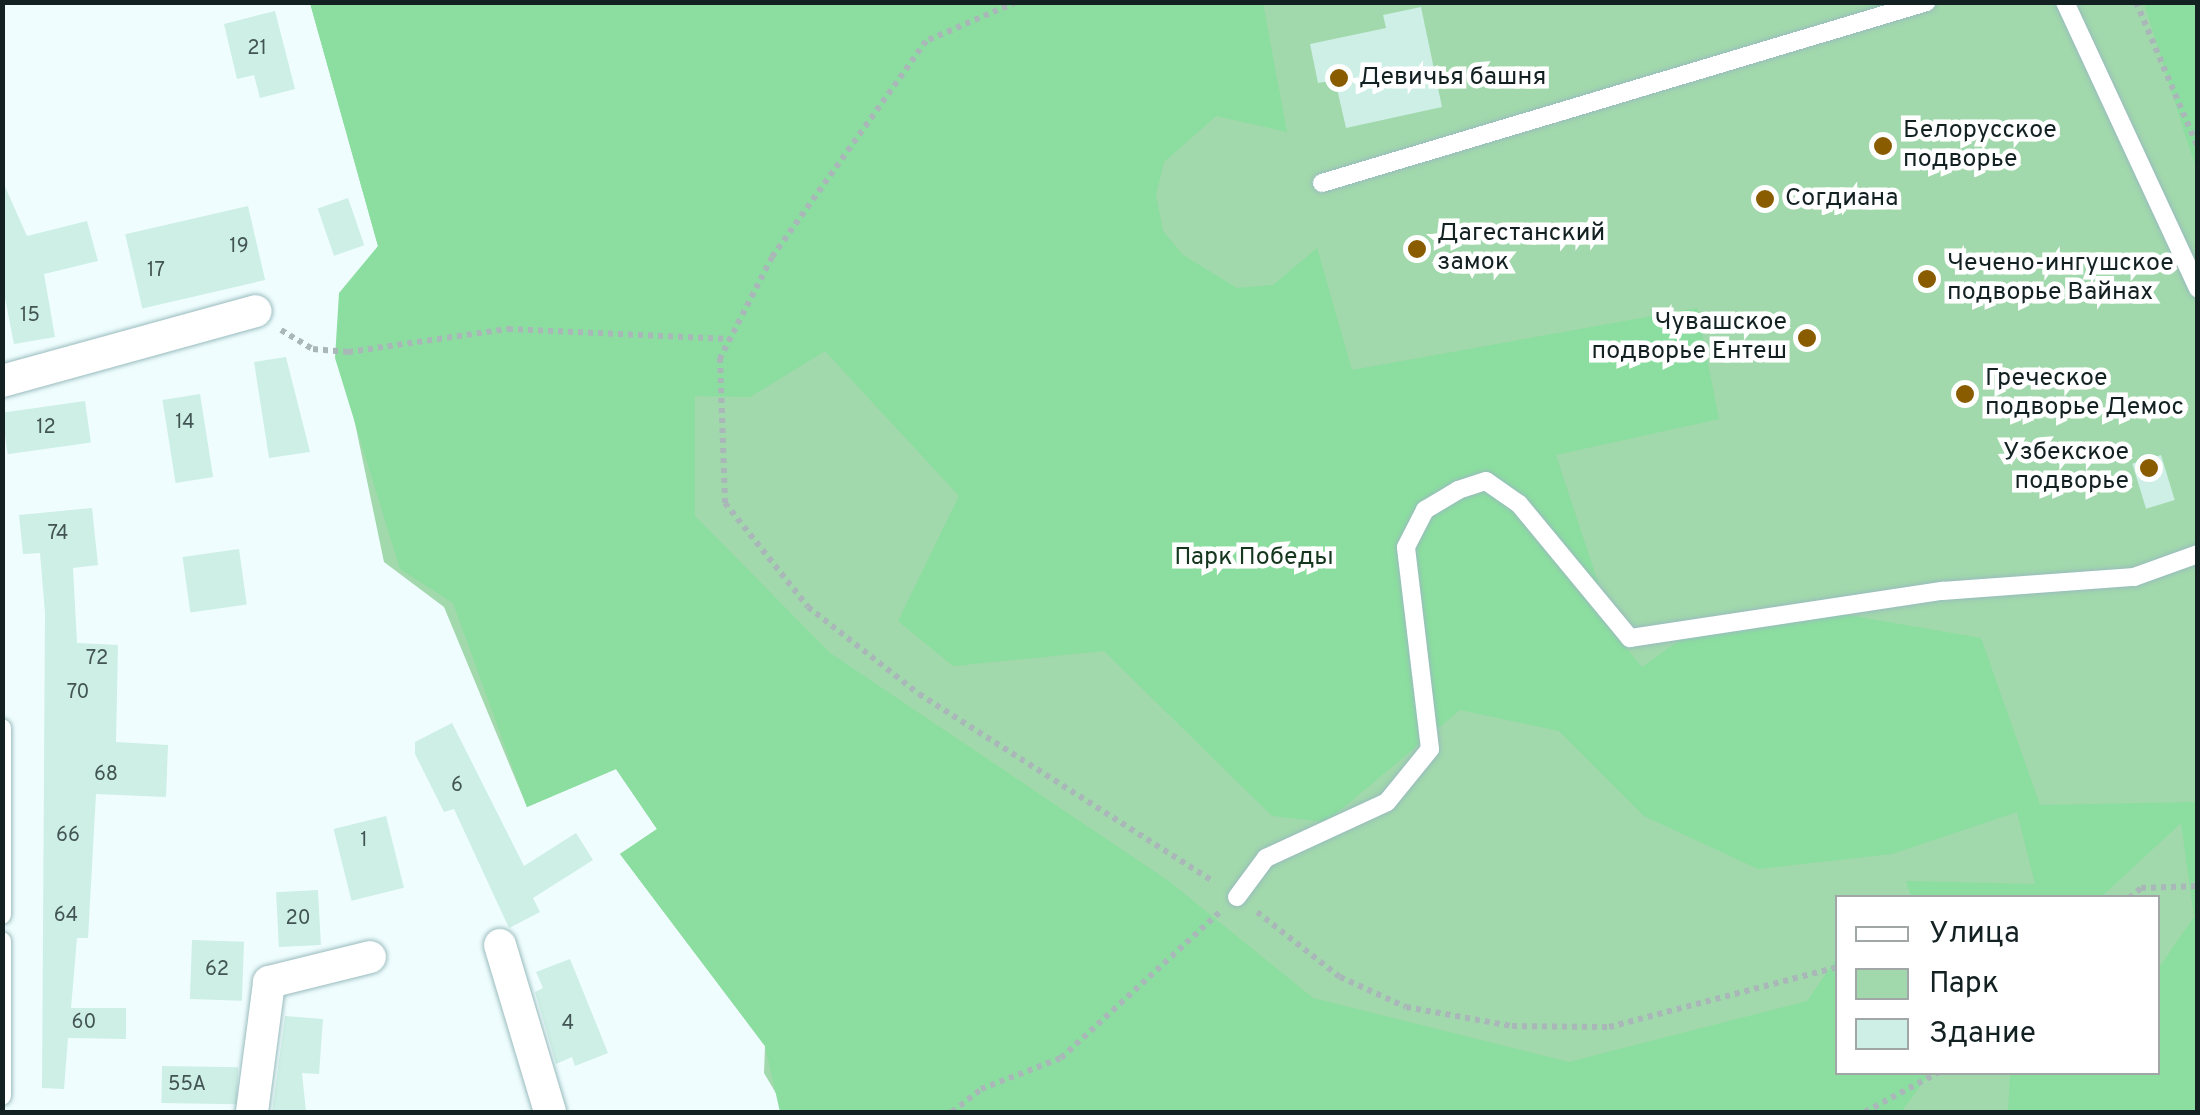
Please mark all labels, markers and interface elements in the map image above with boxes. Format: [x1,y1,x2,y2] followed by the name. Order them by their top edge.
[247,37,267,61] house number: 21
[1359,63,1546,93] place label: Девичья башня
[1328,67,1350,89] marker: Девичья башня
[1903,117,2057,176] place label: Белорусское подворье
[1872,135,1894,157] marker: Белорусское подворье
[1785,184,1898,214] place label: Согдиана
[1754,188,1776,210] marker: Согдиана
[1437,220,1605,279] place label: Дагестанский замок
[229,235,249,259] house number: 19
[1406,238,1428,260] marker: Дагестанский замок
[1947,250,2174,309] place label: Чечено-ингушское подворье Вайнах
[147,259,165,283] house number: 17
[1916,268,1938,290] marker: Чечено-ингушское подворье Вайнах
[20,304,40,328] house number: 15
[1592,309,1787,368] place label: Чувашское подворье Ентеш
[1796,327,1818,349] marker: Чувашское подворье Ентеш
[1985,365,2184,424] place label: Греческое подворье Демос
[1954,383,1976,405] marker: Греческое подворье Демос
[175,411,195,435] house number: 14
[36,416,56,440] house number: 12
[2003,439,2129,498] place label: Узбекское подворье
[2138,457,2160,479] marker: Узбекское подворье
[48,522,68,546] house number: 74
[1174,543,1334,573] park label: Парк Победы
[86,647,108,671] house number: 72
[67,681,89,705] house number: 70
[94,763,118,787] house number: 68
[451,774,463,798] house number: 6
[56,824,80,848] house number: 66
[360,829,368,853] house number: 1
[1835,895,2160,1075] legend
[54,904,78,928] house number: 64
[285,907,311,931] house number: 20
[1929,916,2020,953] text: Улица
[205,958,229,982] house number: 62
[1929,966,1999,1003] text: Парк
[72,1011,96,1035] house number: 60
[562,1012,574,1036] house number: 4
[1929,1016,2036,1053] text: Здание
[168,1073,206,1097] house number: 55А

